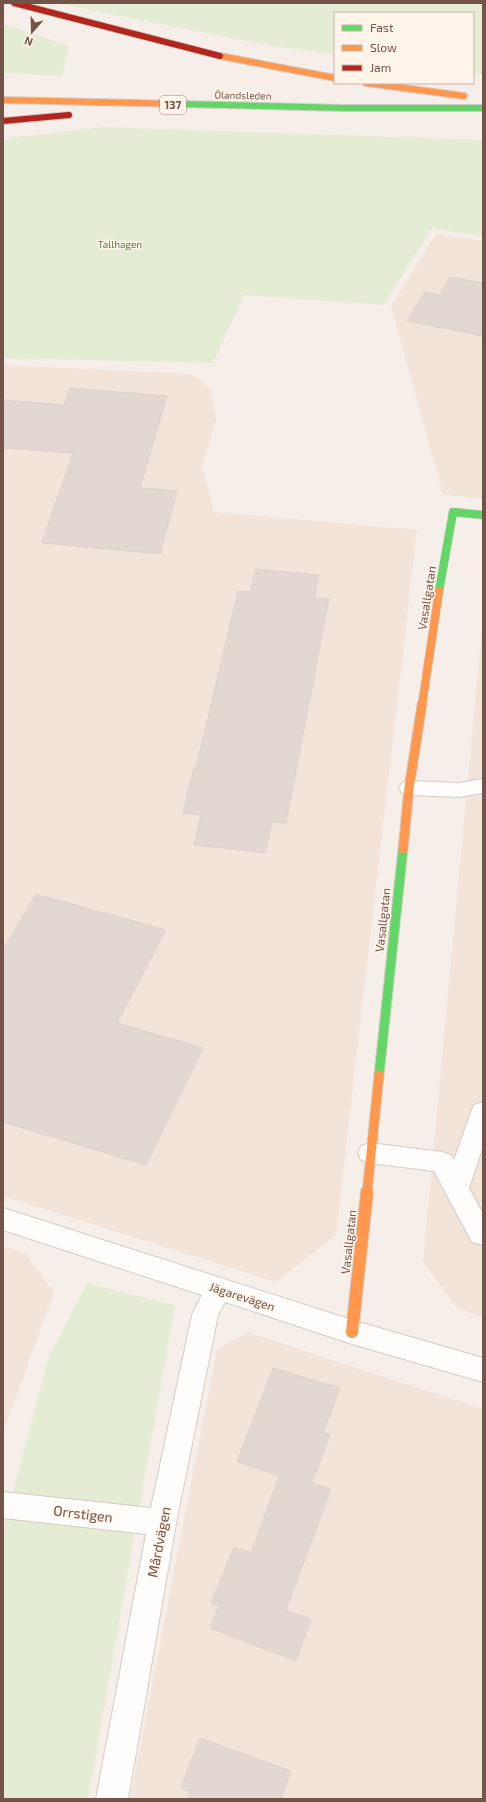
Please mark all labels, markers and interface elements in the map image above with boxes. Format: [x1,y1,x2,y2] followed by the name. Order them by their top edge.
[12,12,52,52] north arrow
[334,12,474,84] legend
[370,20,394,34] text: Fast
[22,34,34,49] text: N
[370,40,397,54] text: Slow
[370,60,391,74] text: Jam
[214,89,272,101] street label: Ölandsleden
[160,96,186,114] road number: 137
[98,238,142,250] park label: Tallhagen
[414,565,438,631] street label: Vasallgatan
[372,887,392,953] street label: Vasallgatan
[338,1209,358,1275] street label: Vasallgatan
[208,1279,277,1313] street label: Jägarevägen
[52,1501,114,1526] street label: Orrstigen
[143,1505,174,1579] street label: Mårdvägen

